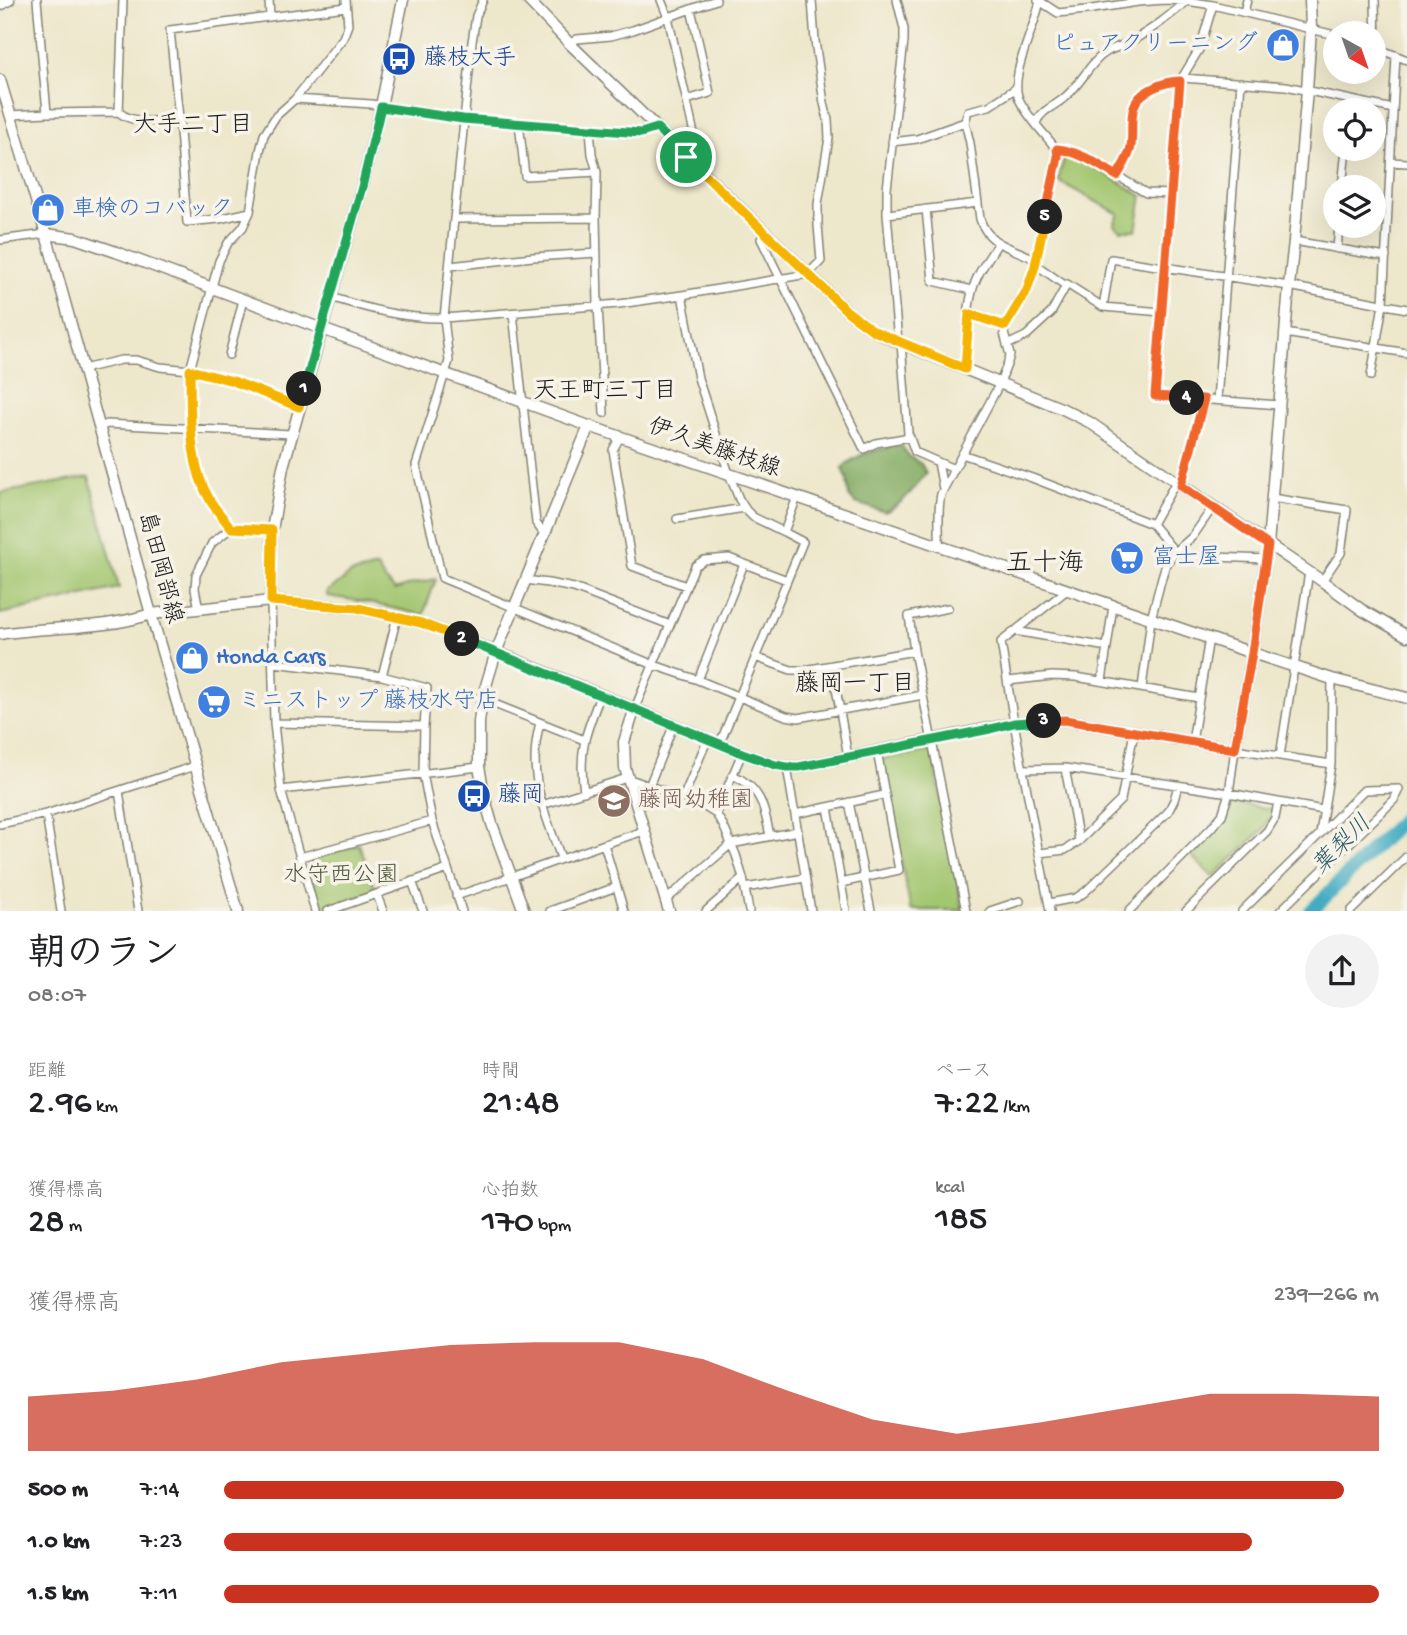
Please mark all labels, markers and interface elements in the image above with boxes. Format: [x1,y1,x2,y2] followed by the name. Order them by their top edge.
[1323,21,1386,84] north arrow
[1323,21,1386,238] map controls
[1264,26,1302,64] shop icon: ピュアクリーニング
[1052,31,1258,59] place label: ピュアクリーニング
[380,40,418,78] bus stop icon: 藤枝大手
[424,45,516,73] place label: 藤枝大手
[1323,98,1386,161] button: locate
[133,112,253,141] district label: 大手二丁目
[656,127,716,187] pin
[667,138,705,176] icon: arrive
[1323,175,1386,238] button: layers
[29,191,67,229] shop icon: 車検のコバック
[72,196,233,224] place label: 車検のコバック
[1028,200,1062,234] pin: 5
[1040,205,1050,228] text: 5
[286,372,322,406] pin: 1
[300,377,307,400] text: 1
[533,378,677,407] district label: 天王町三丁目
[1170,380,1204,416] pin: 4
[1182,386,1191,409] text: 4
[644,413,784,484] street label: 伊久美藤枝線
[131,509,188,627] street label: 島田岡部線
[1108,539,1146,577] supermarket icon: 富士屋
[1152,544,1221,572] place label: 富士屋
[1006,549,1084,581] district label: 五十海
[444,622,480,656] pin: 2
[457,627,466,650] text: 2
[173,639,211,677] shop icon: Honda Cars
[216,645,326,672] place label: Honda Cars
[795,670,915,700] district label: 藤岡一丁目
[195,683,233,721] supermarket icon: ミニストップ 藤枝水守店
[238,688,499,716] place label: ミニストップ 藤枝水守店
[1026,704,1062,738] pin: 3
[1039,709,1048,732] text: 3
[455,777,493,815] bus stop icon: 藤岡
[498,782,544,810] place label: 藤岡
[595,782,633,820] school or university icon: 藤岡幼稚園
[638,787,753,815] place label: 藤岡幼稚園
[1307,810,1379,882] water label: 葉梨川
[284,862,399,890] park label: 水守西公園
[1305,934,1379,1008] button: share
[28,935,180,979] text: 朝のラン
[28,983,86,1010] text: 08:07
[28,1061,66,1084] text: 距離
[482,1061,520,1084] text: 時間
[935,1061,991,1084] text: ペース
[28,1084,91,1125] text: 2.96
[482,1084,560,1125] text: 21:48
[935,1084,999,1125] text: 7:22
[91,1096,118,1119] text: km
[999,1096,1030,1119] text: /km
[935,1177,965,1200] text: kcal
[28,1180,104,1203] text: 獲得標高
[482,1180,539,1203] text: 心拍数
[935,1200,987,1241] text: 185
[28,1203,64,1244] text: 28
[482,1203,534,1244] text: 170
[64,1215,82,1238] text: m
[534,1215,571,1238] text: bpm
[1274,1282,1379,1309] text: 239–266 m
[28,1291,120,1318] text: 獲得標高
[28,1477,88,1504] text: 500 m
[140,1477,179,1504] text: 7:14
[28,1529,90,1556] text: 1.0 km
[140,1529,182,1556] text: 7:23
[28,1581,89,1608] text: 1.5 km
[140,1581,178,1608] text: 7:11

